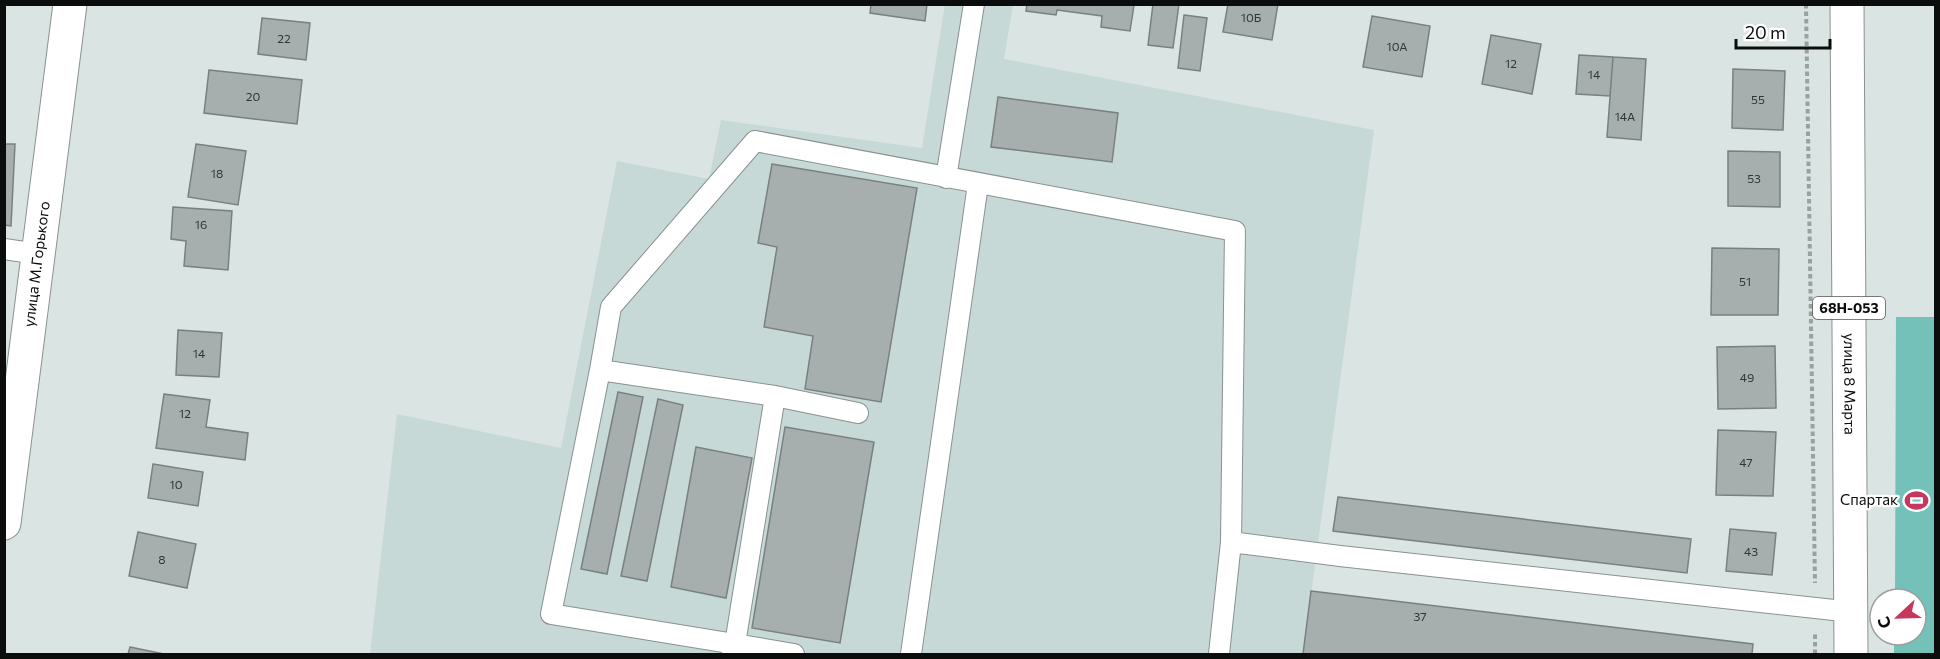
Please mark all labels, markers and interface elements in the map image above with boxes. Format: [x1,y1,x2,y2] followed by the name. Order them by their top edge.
[1241,10,1262,24] house number: 10Б
[1736,12,1830,50] scale bar
[1745,21,1786,43] text: 20 m
[277,31,291,45] house number: 22
[1387,39,1407,53] house number: 10А
[1505,56,1517,70] house number: 12
[1588,67,1600,81] house number: 14
[246,89,260,103] house number: 20
[1751,92,1765,106] house number: 55
[1615,109,1635,123] house number: 14А
[211,166,223,180] house number: 18
[1747,171,1761,185] house number: 53
[19,200,53,328] street label: улица М.Горького
[195,217,207,231] house number: 16
[1739,274,1751,288] house number: 51
[1813,297,1885,319] road number: 68Н-053
[1841,333,1860,435] street label: улица 8 Марта
[193,346,205,360] house number: 14
[1740,370,1754,384] house number: 49
[179,406,191,420] house number: 12
[1739,455,1753,469] house number: 47
[170,477,183,491] house number: 10
[1903,487,1929,513] sports icon: Спартак
[1840,490,1898,508] place label: Спартак
[1744,544,1758,558] house number: 43
[158,552,166,566] house number: 8
[1868,587,1928,647] north arrow
[1413,609,1427,623] house number: 37
[1873,614,1894,631] text: С

